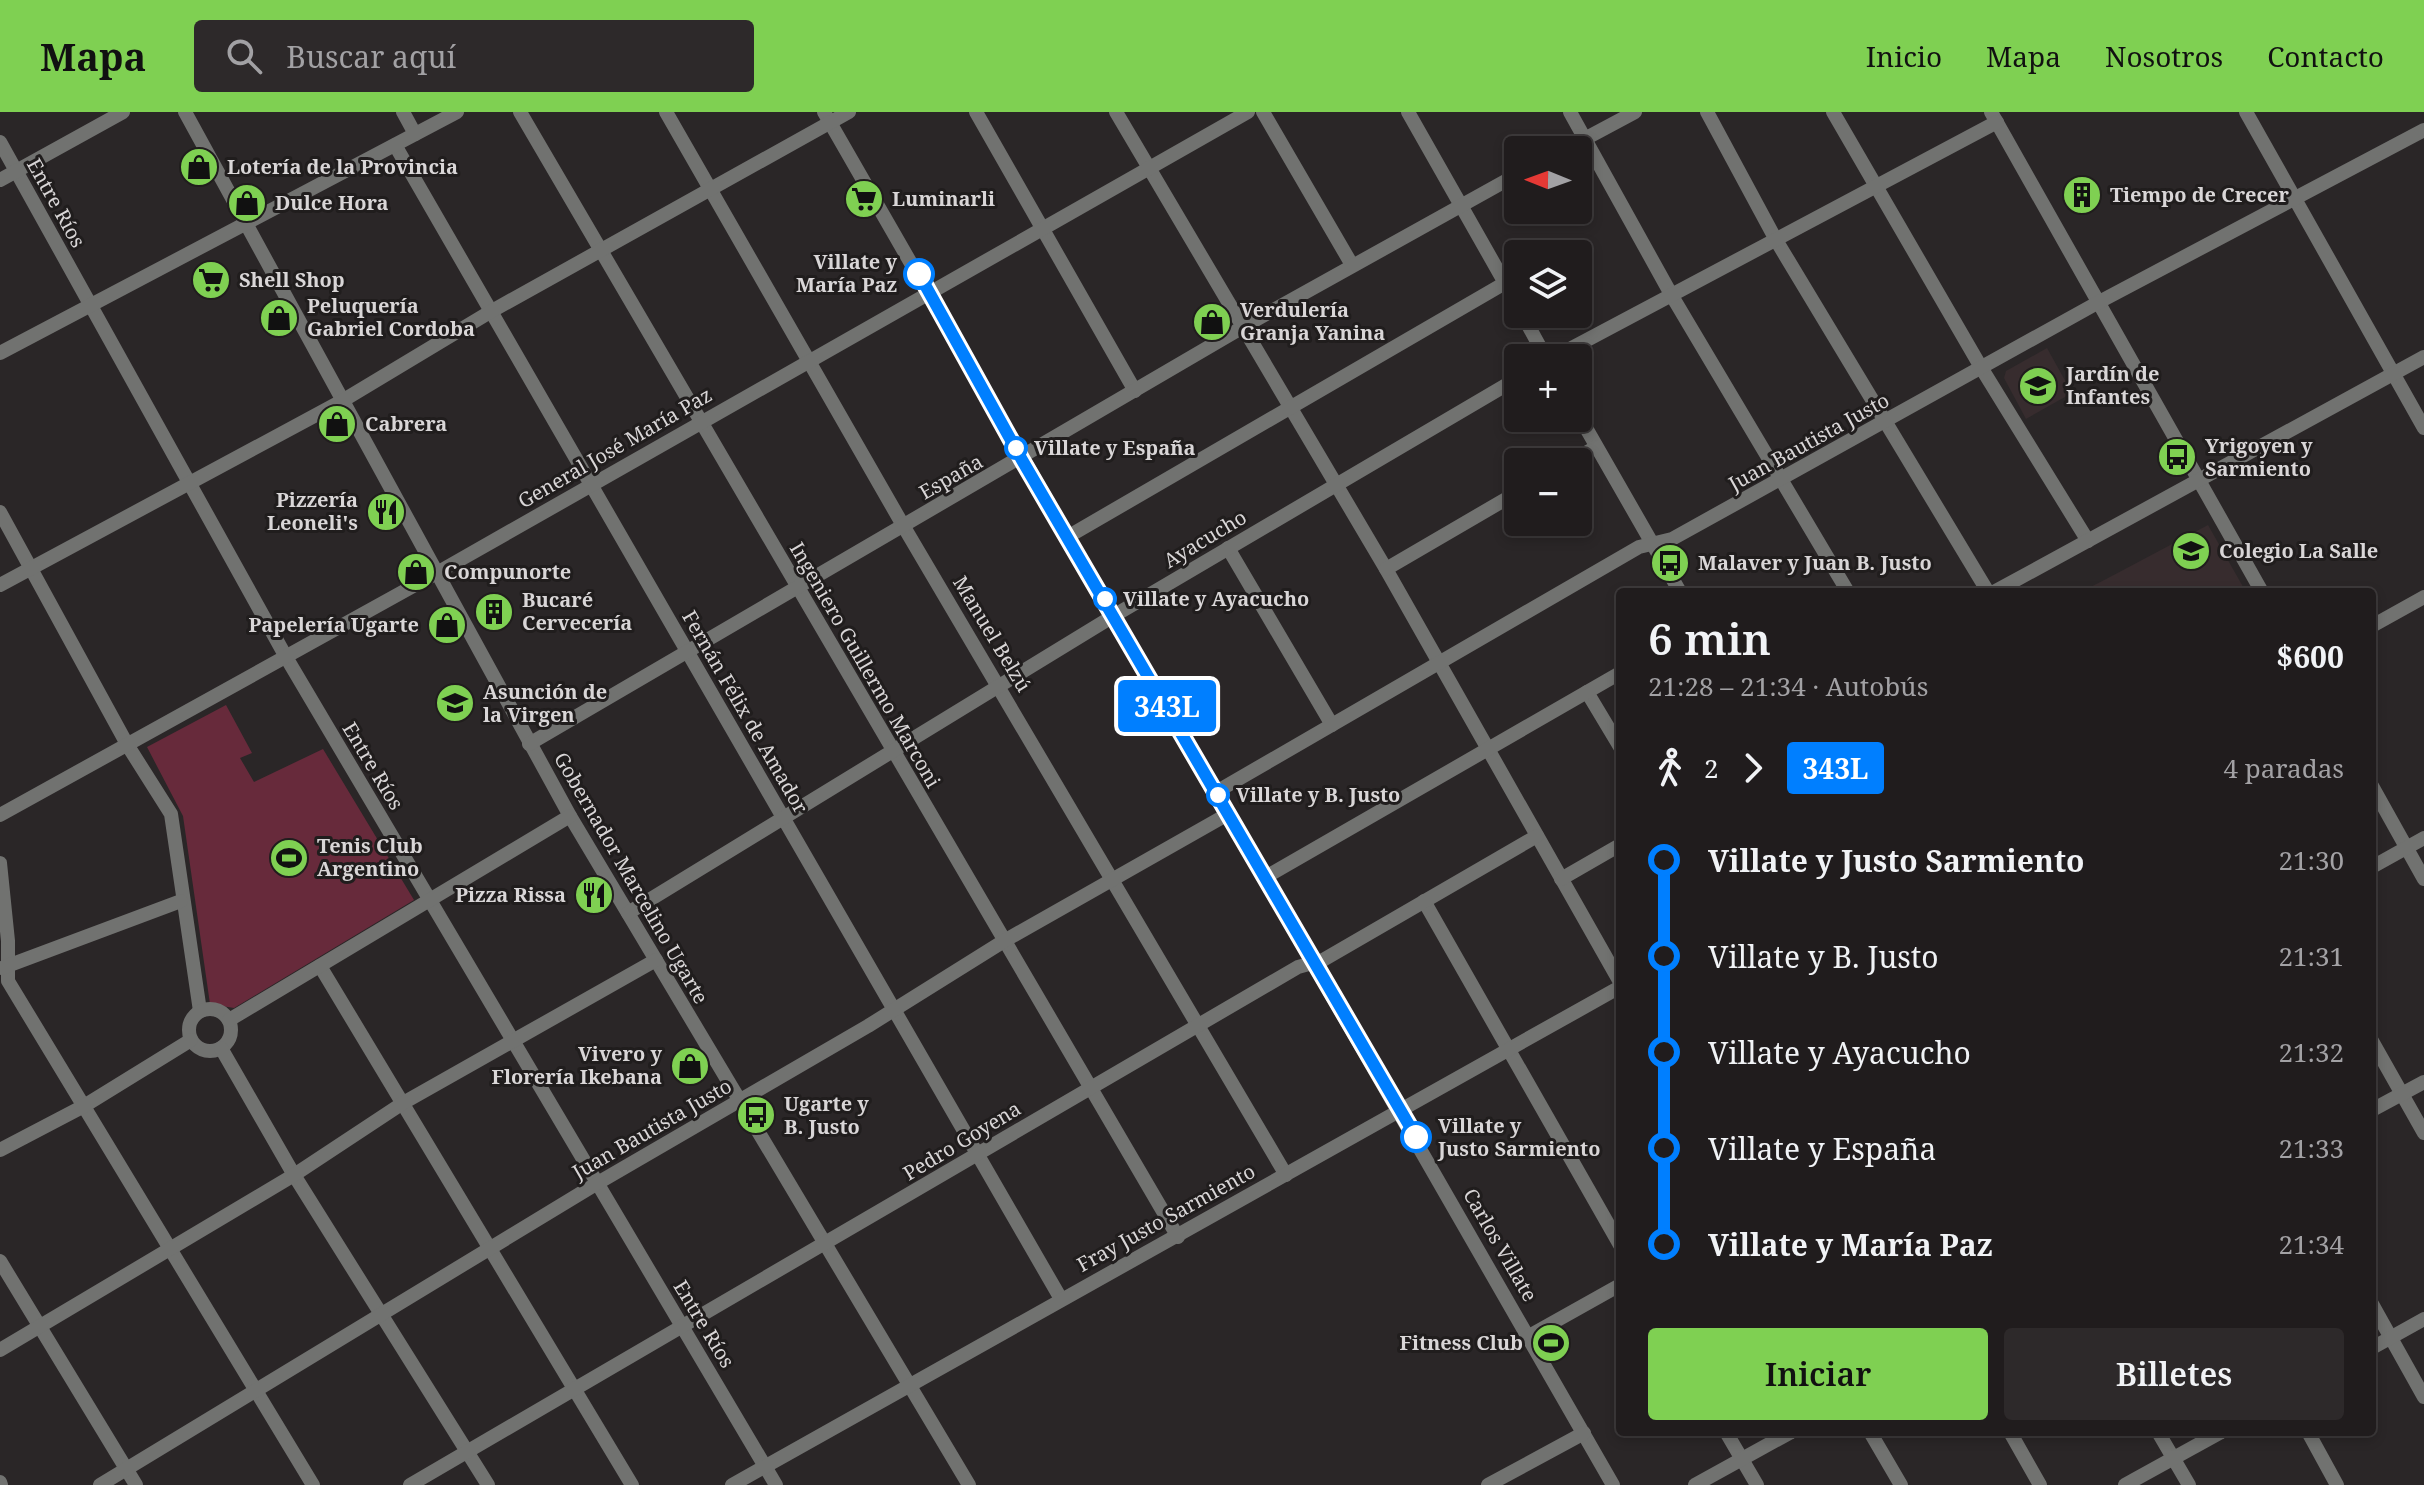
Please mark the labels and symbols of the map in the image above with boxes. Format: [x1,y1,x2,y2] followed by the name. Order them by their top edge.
[1504,136,1592,224] north arrow
[178,146,220,188] shop icon: Lotería de la Provincia
[21,153,92,252] street label: Entre Ríos
[227,153,458,180] place label: Lotería de la Provincia
[2061,174,2103,216] building icon: Tiempo de Crecer
[843,178,885,220] supermarket icon: Luminarli
[2110,181,2290,208] place label: Tiempo de Crecer
[226,182,268,224] shop icon: Dulce Hora
[892,185,995,212] place label: Luminarli
[275,189,389,216] place label: Dulce Hora
[796,248,897,298] place label: Villate y María Paz
[190,259,232,301] supermarket icon: Shell Shop
[904,259,934,289] marker: Villate y María Paz
[239,266,345,293] place label: Shell Shop
[307,292,475,342] place label: Peluquería Gabriel Cordoba
[1240,296,1385,346] place label: Verdulería Granja Yanina
[258,297,300,339] shop icon: Peluquería Gabriel Cordoba
[1191,301,1233,343] shop icon: Verdulería Granja Yanina
[2065,360,2159,410] place label: Jardín de Infantes
[2017,365,2059,407] school or university icon: Jardín de Infantes
[513,381,717,514] street label: General José María Paz
[1723,386,1894,497] street label: Juan Bautista Justo
[316,403,358,445] shop icon: Cabrera
[365,410,447,437] place label: Cabrera
[2205,432,2313,482] place label: Yrigoyen y Sarmiento
[1034,434,1196,461] place label: Villate y España
[2156,436,2198,478] bus stop icon: Yrigoyen y Sarmiento
[1005,437,1027,459] marker: Villate y España
[914,448,987,506] street label: España
[267,486,358,536] place label: Pizzería Leoneli's
[365,491,407,533] restaurant icon: Pizzería Leoneli's
[1158,503,1251,574] street label: Ayacucho
[2170,530,2212,572] school or university icon: Colegio La Salle
[784,537,947,793] street label: Ingeniero Guillermo Marconi
[2219,537,2378,564] place label: Colegio La Salle
[1649,542,1691,584] bus stop icon: Malaver y Juan B. Justo
[1698,549,1932,576] place label: Malaver y Juan B. Justo
[395,551,437,593] shop icon: Compunorte
[444,558,571,585] place label: Compunorte
[947,571,1038,697] street label: Manuel Belzú
[1123,585,1309,612] place label: Villate y Ayacucho
[522,586,632,636] place label: Bucaré Cervecería
[1094,588,1116,610] marker: Villate y Ayacucho
[473,591,515,633] building icon: Bucaré Cervecería
[426,604,468,646] shop icon: Papelería Ugarte
[676,605,815,819] street label: Fernán Félix de Amador
[249,611,419,638] place label: Papelería Ugarte
[483,678,607,728] place label: Asunción de la Virgen
[1111,680,1223,732] line badge: 343L
[434,682,476,724] school or university icon: Asunción de la Virgen
[337,717,410,815] street label: Entre Ríos
[548,747,715,1009] street label: Gobernador Marcelino Ugarte
[1236,781,1400,808] place label: Villate y B. Justo
[1207,784,1229,806] marker: Villate y B. Justo
[317,832,423,882] place label: Tenis Club Argentino
[268,837,310,879] sports icon: Tenis Club Argentino
[573,874,615,916] restaurant icon: Pizza Rissa
[455,881,566,908] place label: Pizza Rissa
[492,1040,662,1090] place label: Vivero y Florería Ikebana
[669,1045,711,1087] shop icon: Vivero y Florería Ikebana
[566,1072,736,1186] street label: Juan Bautista Justo
[784,1090,869,1140] place label: Ugarte y B. Justo
[735,1094,777,1136] bus stop icon: Ugarte y B. Justo
[898,1095,1026,1186] street label: Pedro Goyena
[1437,1112,1600,1162] place label: Villate y Justo Sarmiento
[1401,1122,1431,1152] marker: Villate y Justo Sarmiento
[1072,1157,1260,1278] street label: Fray Justo Sarmiento
[1457,1183,1544,1306] street label: Carlos Villate
[668,1275,741,1373] street label: Entre Ríos
[1530,1322,1572,1364] sports icon: Fitness Club
[1399,1329,1523,1356] place label: Fitness Club

